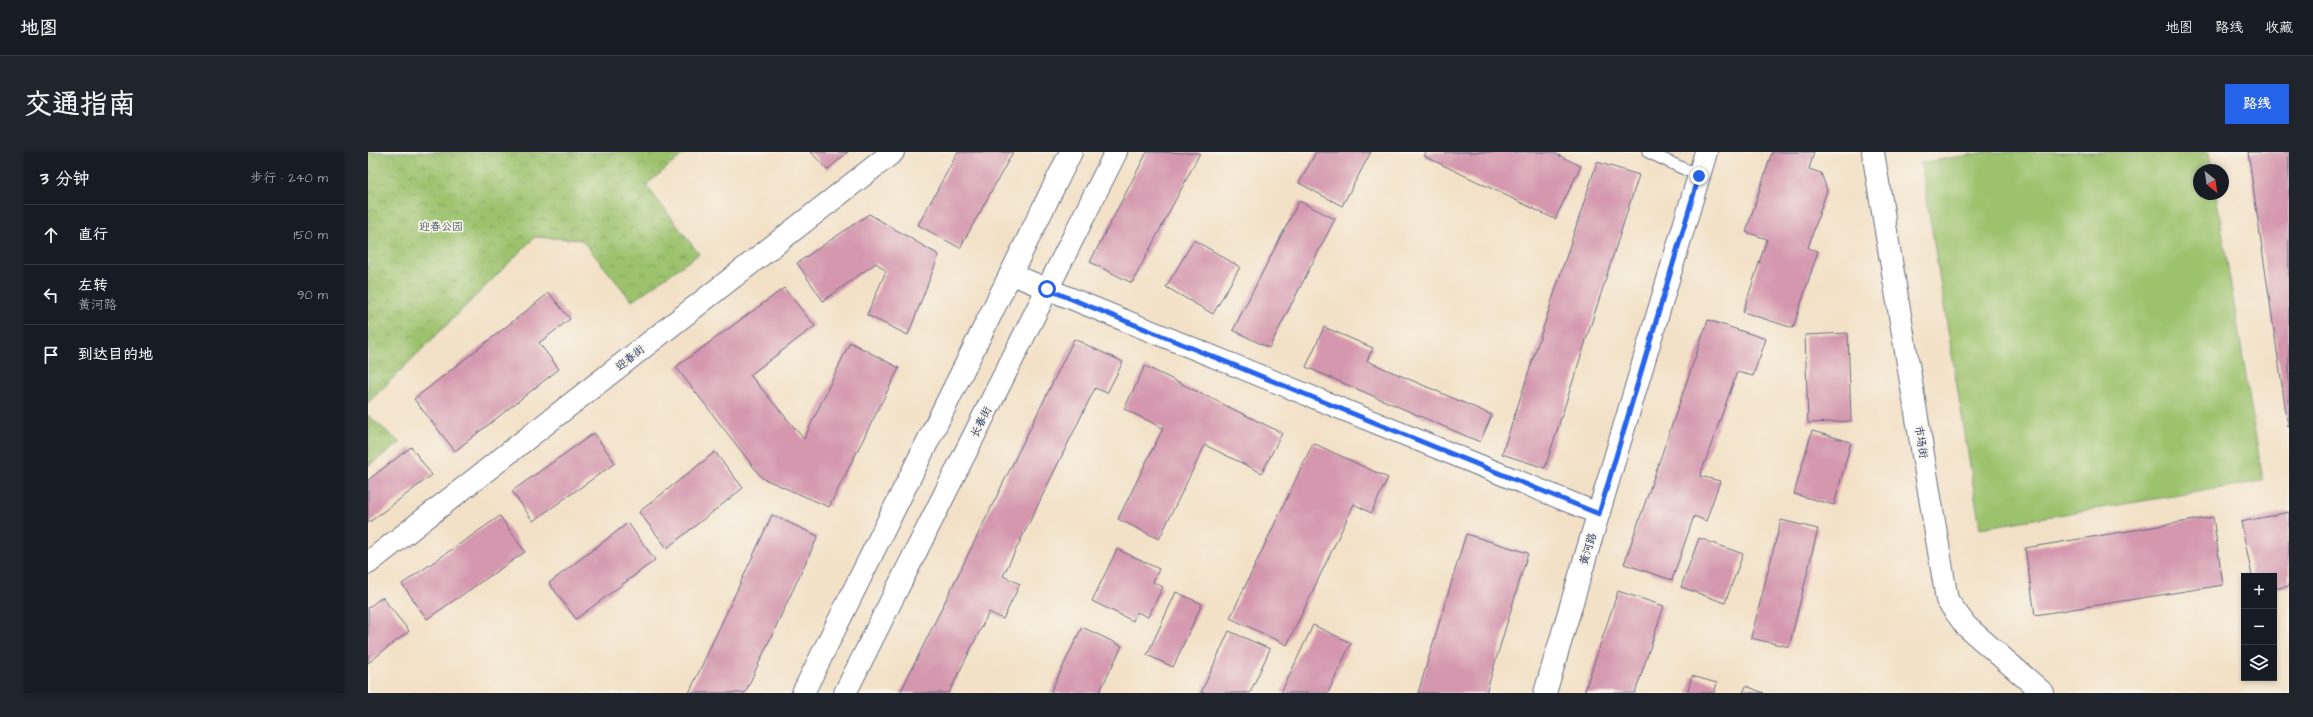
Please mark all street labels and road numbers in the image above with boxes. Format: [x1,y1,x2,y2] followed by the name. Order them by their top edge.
[612,341,648,374] street label: 迎春街
[967,403,996,440] street label: 长春街
[1911,425,1931,460] street label: 市场街
[1576,531,1600,567] street label: 黄河路

